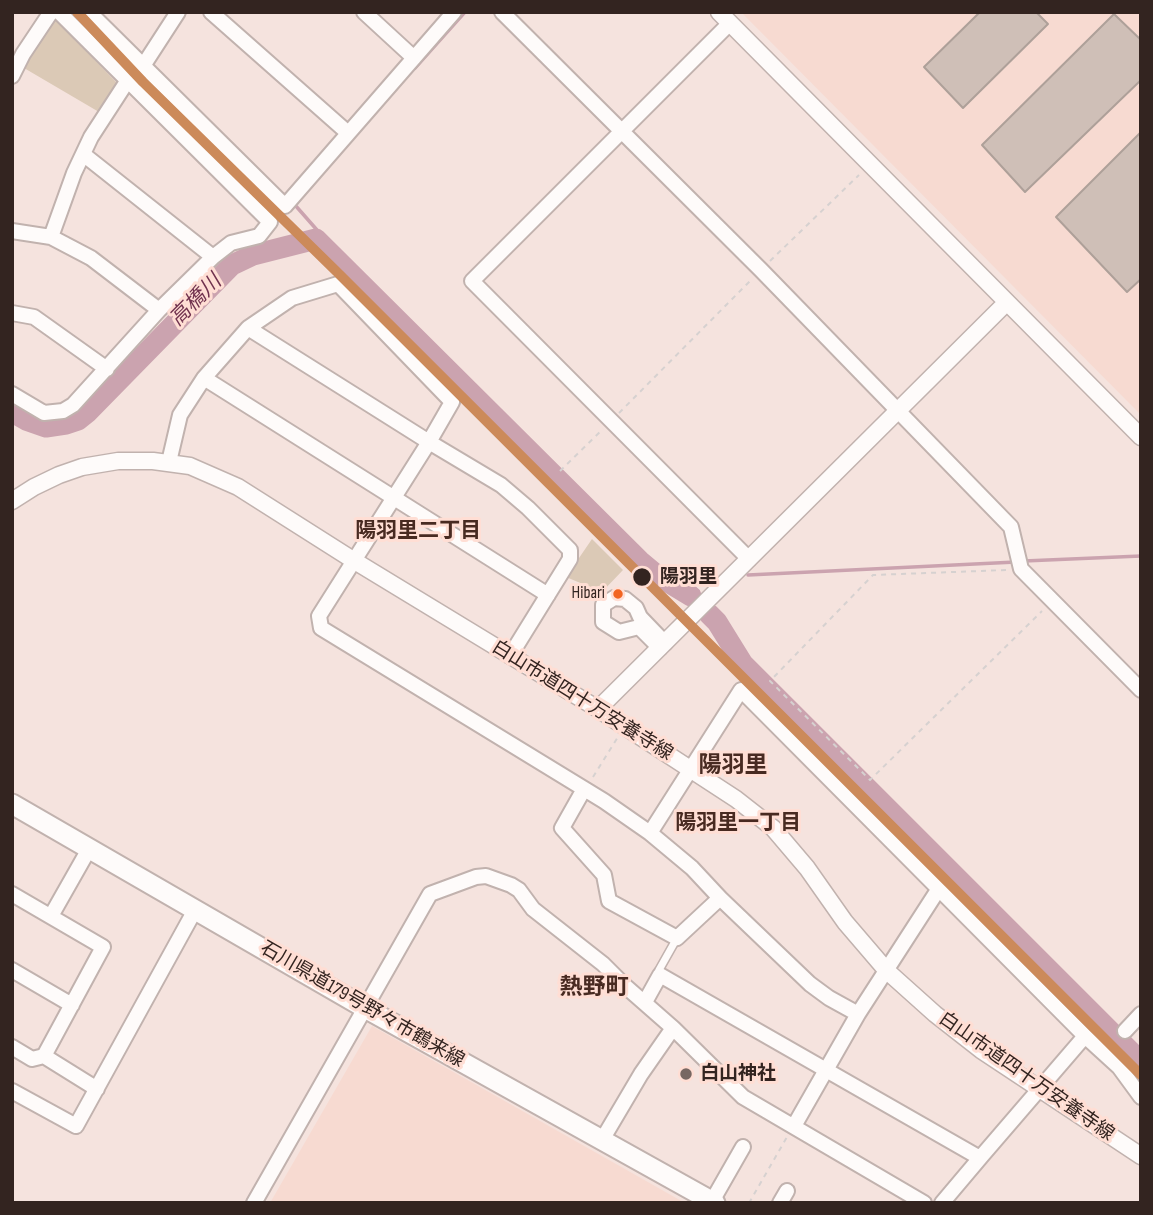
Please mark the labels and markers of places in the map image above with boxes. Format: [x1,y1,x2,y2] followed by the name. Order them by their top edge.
[631,566,653,588] marker: 陽羽里
[660,566,717,588] place label: 陽羽里
[572,584,605,604] place label: Hibari
[611,587,625,601] marker: Hibari
[700,1063,776,1085] place label: 白山神社
[678,1066,694,1082] marker: 白山神社

